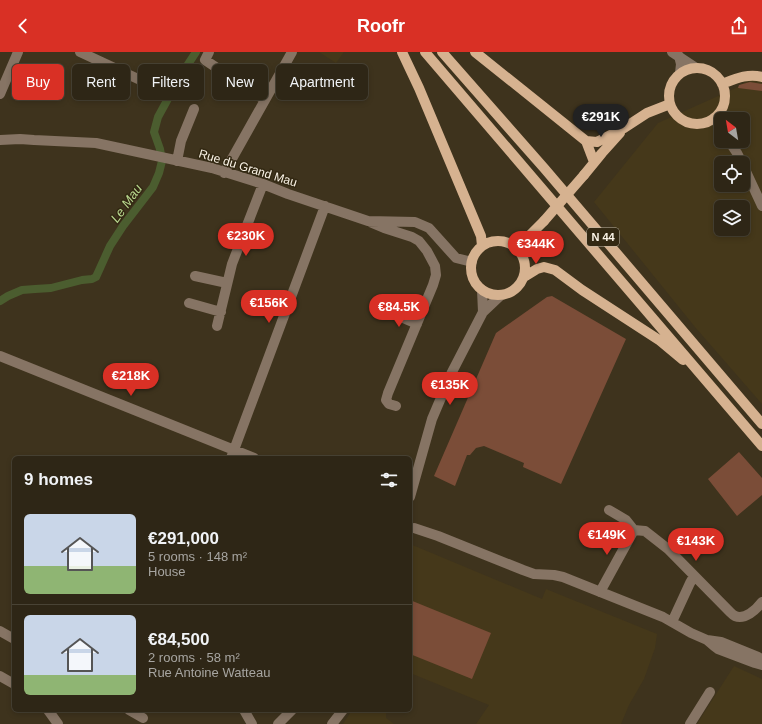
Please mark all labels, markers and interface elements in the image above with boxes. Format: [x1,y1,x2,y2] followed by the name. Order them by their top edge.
[12,15,34,37] icon: back
[728,15,750,37] icon: share
[357,16,405,36] text: Roofr
[12,64,64,100] chip: Buy
[72,64,130,100] chip: Rent
[138,64,204,100] chip: Filters
[212,64,268,100] chip: New
[276,64,368,100] chip: Apartment
[573,104,629,138] pin: €291K
[582,109,620,124] text: €291K
[714,112,750,148] north arrow
[714,112,750,236] map controls
[197,146,299,190] street label: Rue du Grand Mau
[714,156,750,192] button: locate
[108,181,145,225] water label: Le Mau
[714,200,750,236] button: layers
[218,223,274,257] pin: €230K
[227,228,265,243] text: €230K
[587,228,619,246] road number: N 44
[508,231,564,265] pin: €344K
[517,236,555,251] text: €344K
[241,290,297,324] pin: €156K
[366,294,432,328] pin: €84.5K
[250,295,288,310] text: €156K
[378,299,420,314] text: €84.5K
[103,363,159,397] pin: €218K
[112,368,150,383] text: €218K
[422,372,478,406] pin: €135K
[431,377,469,392] text: €135K
[378,469,400,491] icon: filters
[24,470,93,489] text: 9 homes
[579,522,635,556] pin: €149K
[588,527,626,542] text: €149K
[668,528,724,562] pin: €143K
[148,529,219,548] text: €291,000
[56,530,104,578] icon: home
[677,533,715,548] text: €143K
[148,549,247,564] text: 5 rooms · 148 m²
[148,564,186,579] text: House
[148,630,209,649] text: €84,500
[56,631,104,679] icon: home
[148,650,240,665] text: 2 rooms · 58 m²
[148,665,270,680] text: Rue Antoine Watteau

